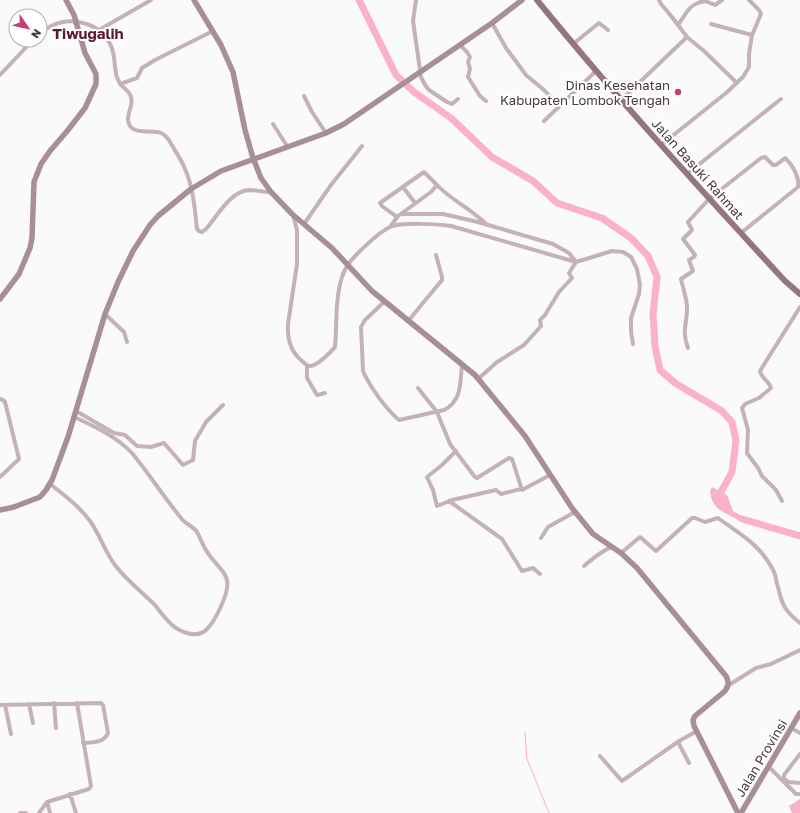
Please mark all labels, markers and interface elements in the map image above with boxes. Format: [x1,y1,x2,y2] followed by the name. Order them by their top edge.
[8,8,48,48] north arrow
[52,24,124,42] district label: Tiwugalih
[29,27,44,41] text: N
[500,77,670,108] place label: Dinas Kesehatan Kabupaten Lombok Tengah
[673,87,683,97] marker: Dinas Kesehatan Kabupaten Lombok Tengah
[649,115,747,223] street label: Jalan Basuki Rahmat
[732,716,790,800] street label: Jalan Provinsi

